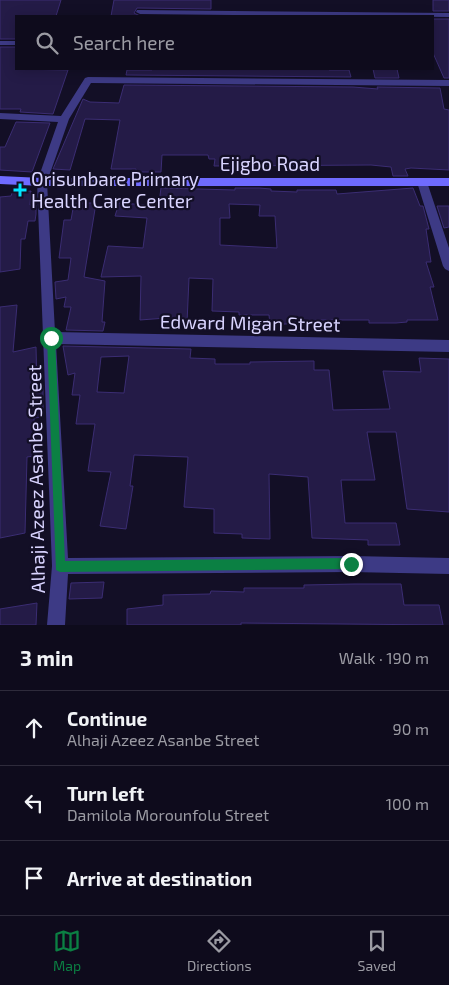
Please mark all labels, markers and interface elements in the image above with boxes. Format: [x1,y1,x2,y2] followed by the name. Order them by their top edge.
[15,15,434,70] search box
[33,29,61,57] icon: search
[73,31,175,54] text: Search here
[220,152,320,175] street label: Ejigbo Road
[31,167,199,212] place label: Orisunbare Primary Health Care Center
[13,183,27,197] marker: Orisunbare Primary Health Care Center
[160,309,340,336] street label: Edward Migan Street
[40,327,63,350] route start
[22,365,49,593] street label: Alhaji Azeez Asanbe Street
[340,553,363,576] route end
[20,645,73,670] text: 3 min
[339,648,429,667] text: Walk · 190 m
[67,707,147,730] text: Continue
[20,714,48,742] icon: ahead
[393,719,429,738] text: 90 m
[67,730,259,749] text: Alhaji Azeez Asanbe Street
[67,782,144,805] text: Turn left
[20,789,48,817] icon: left
[386,794,429,813] text: 100 m
[67,805,269,824] text: Damilola Morounfolu Street
[20,864,48,892] icon: arrive
[67,867,252,890] text: Arrive at destination
[53,927,81,974] tab: Map
[187,927,252,974] tab: Directions
[358,927,396,974] tab: Saved

